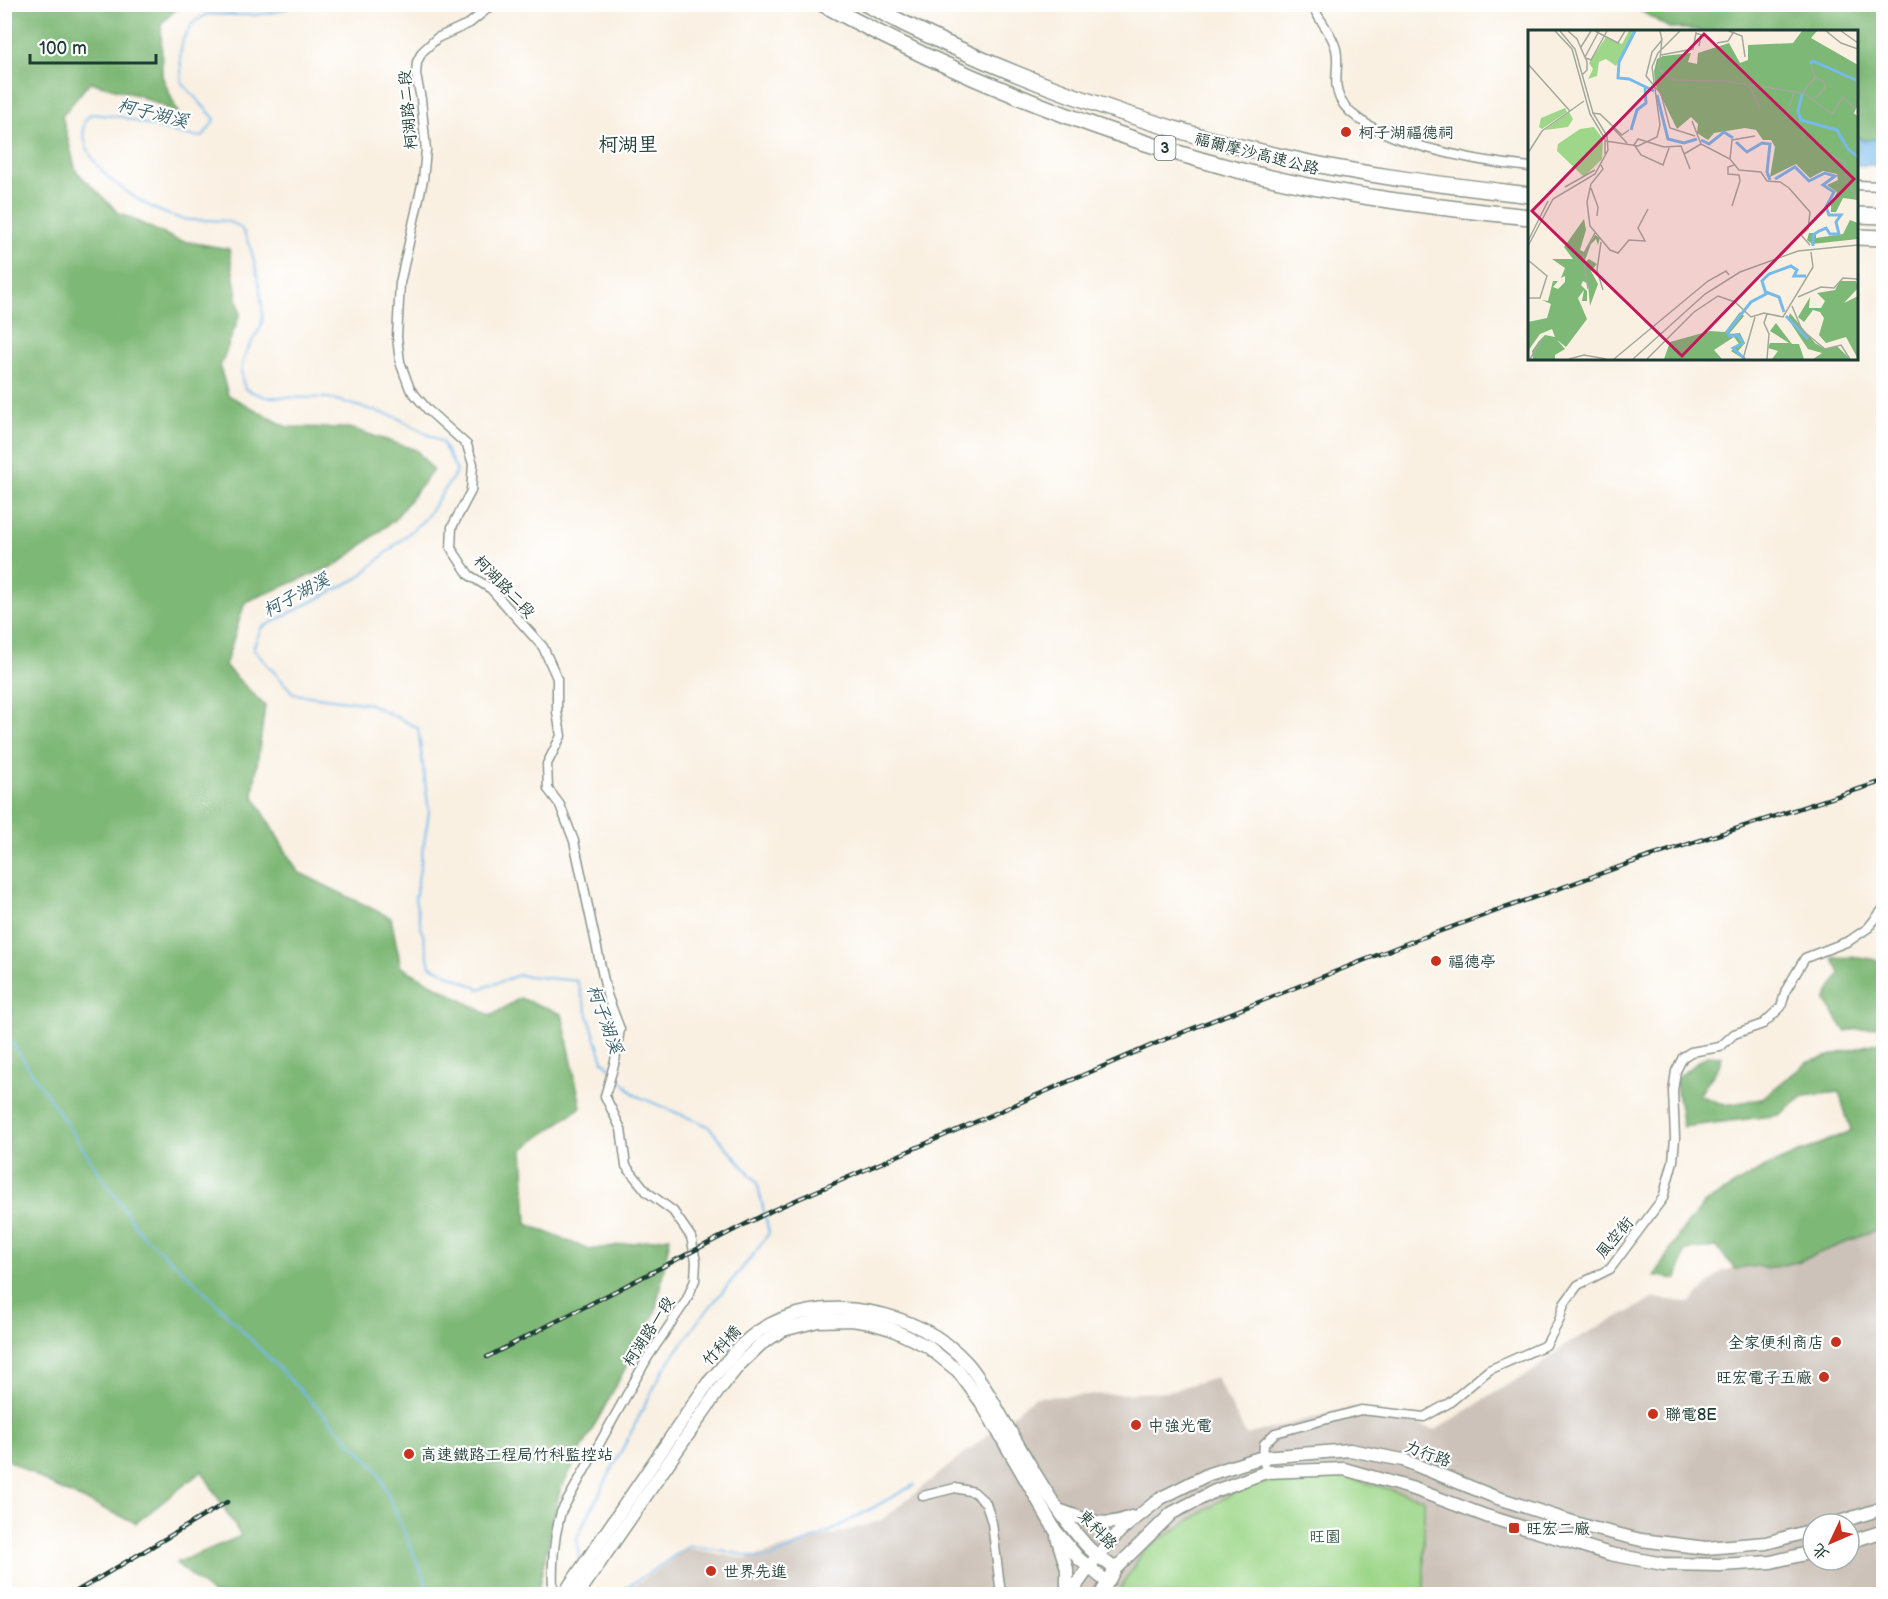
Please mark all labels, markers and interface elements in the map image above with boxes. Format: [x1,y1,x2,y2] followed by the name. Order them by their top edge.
[30,27,156,65] scale bar
[1528,30,1858,360] inset map
[39,38,87,59] text: 100 m
[396,69,421,151] street label: 柯湖路二段
[115,95,191,133] water label: 柯子湖溪
[1358,124,1454,143] place label: 柯子湖福德祠
[1339,125,1353,139] marker: 柯子湖福德祠
[1192,130,1321,179] street label: 福爾摩沙高速公路
[598,133,658,157] district label: 柯湖里
[1154,136,1176,160] road number: 3
[469,552,539,622] street label: 柯湖路二段
[260,569,334,622] water label: 柯子湖溪
[1448,953,1496,972] place label: 福德亭
[1429,954,1443,968] marker: 福德亭
[582,982,627,1058] water label: 柯子湖溪
[1592,1213,1638,1262] street label: 風空街
[620,1293,679,1371] street label: 柯湖路一段
[699,1322,745,1370] street label: 竹科橋
[1728,1334,1824,1353] place label: 全家便利商店
[1829,1335,1843,1349] marker: 全家便利商店
[1716,1369,1812,1388] place label: 旺宏電子五廠
[1817,1370,1831,1384] marker: 旺宏電子五廠
[1665,1406,1717,1425] place label: 聯電8E
[1646,1407,1660,1421] marker: 聯電8E
[1148,1417,1212,1436] place label: 中強光電
[1129,1418,1143,1432] marker: 中強光電
[1402,1437,1453,1472] street label: 力行路
[421,1446,613,1465] place label: 高速鐵路工程局竹科監控站
[402,1447,416,1461] marker: 高速鐵路工程局竹科監控站
[1073,1506,1120,1554] street label: 東科路
[1801,1512,1861,1572] north arrow
[1526,1520,1590,1539] place label: 旺宏二廠
[1507,1521,1521,1535] marker: 旺宏二廠
[1309,1528,1341,1547] park label: 旺園
[1809,1539,1834,1564] text: 北
[723,1563,787,1582] place label: 世界先進
[704,1564,718,1578] marker: 世界先進

